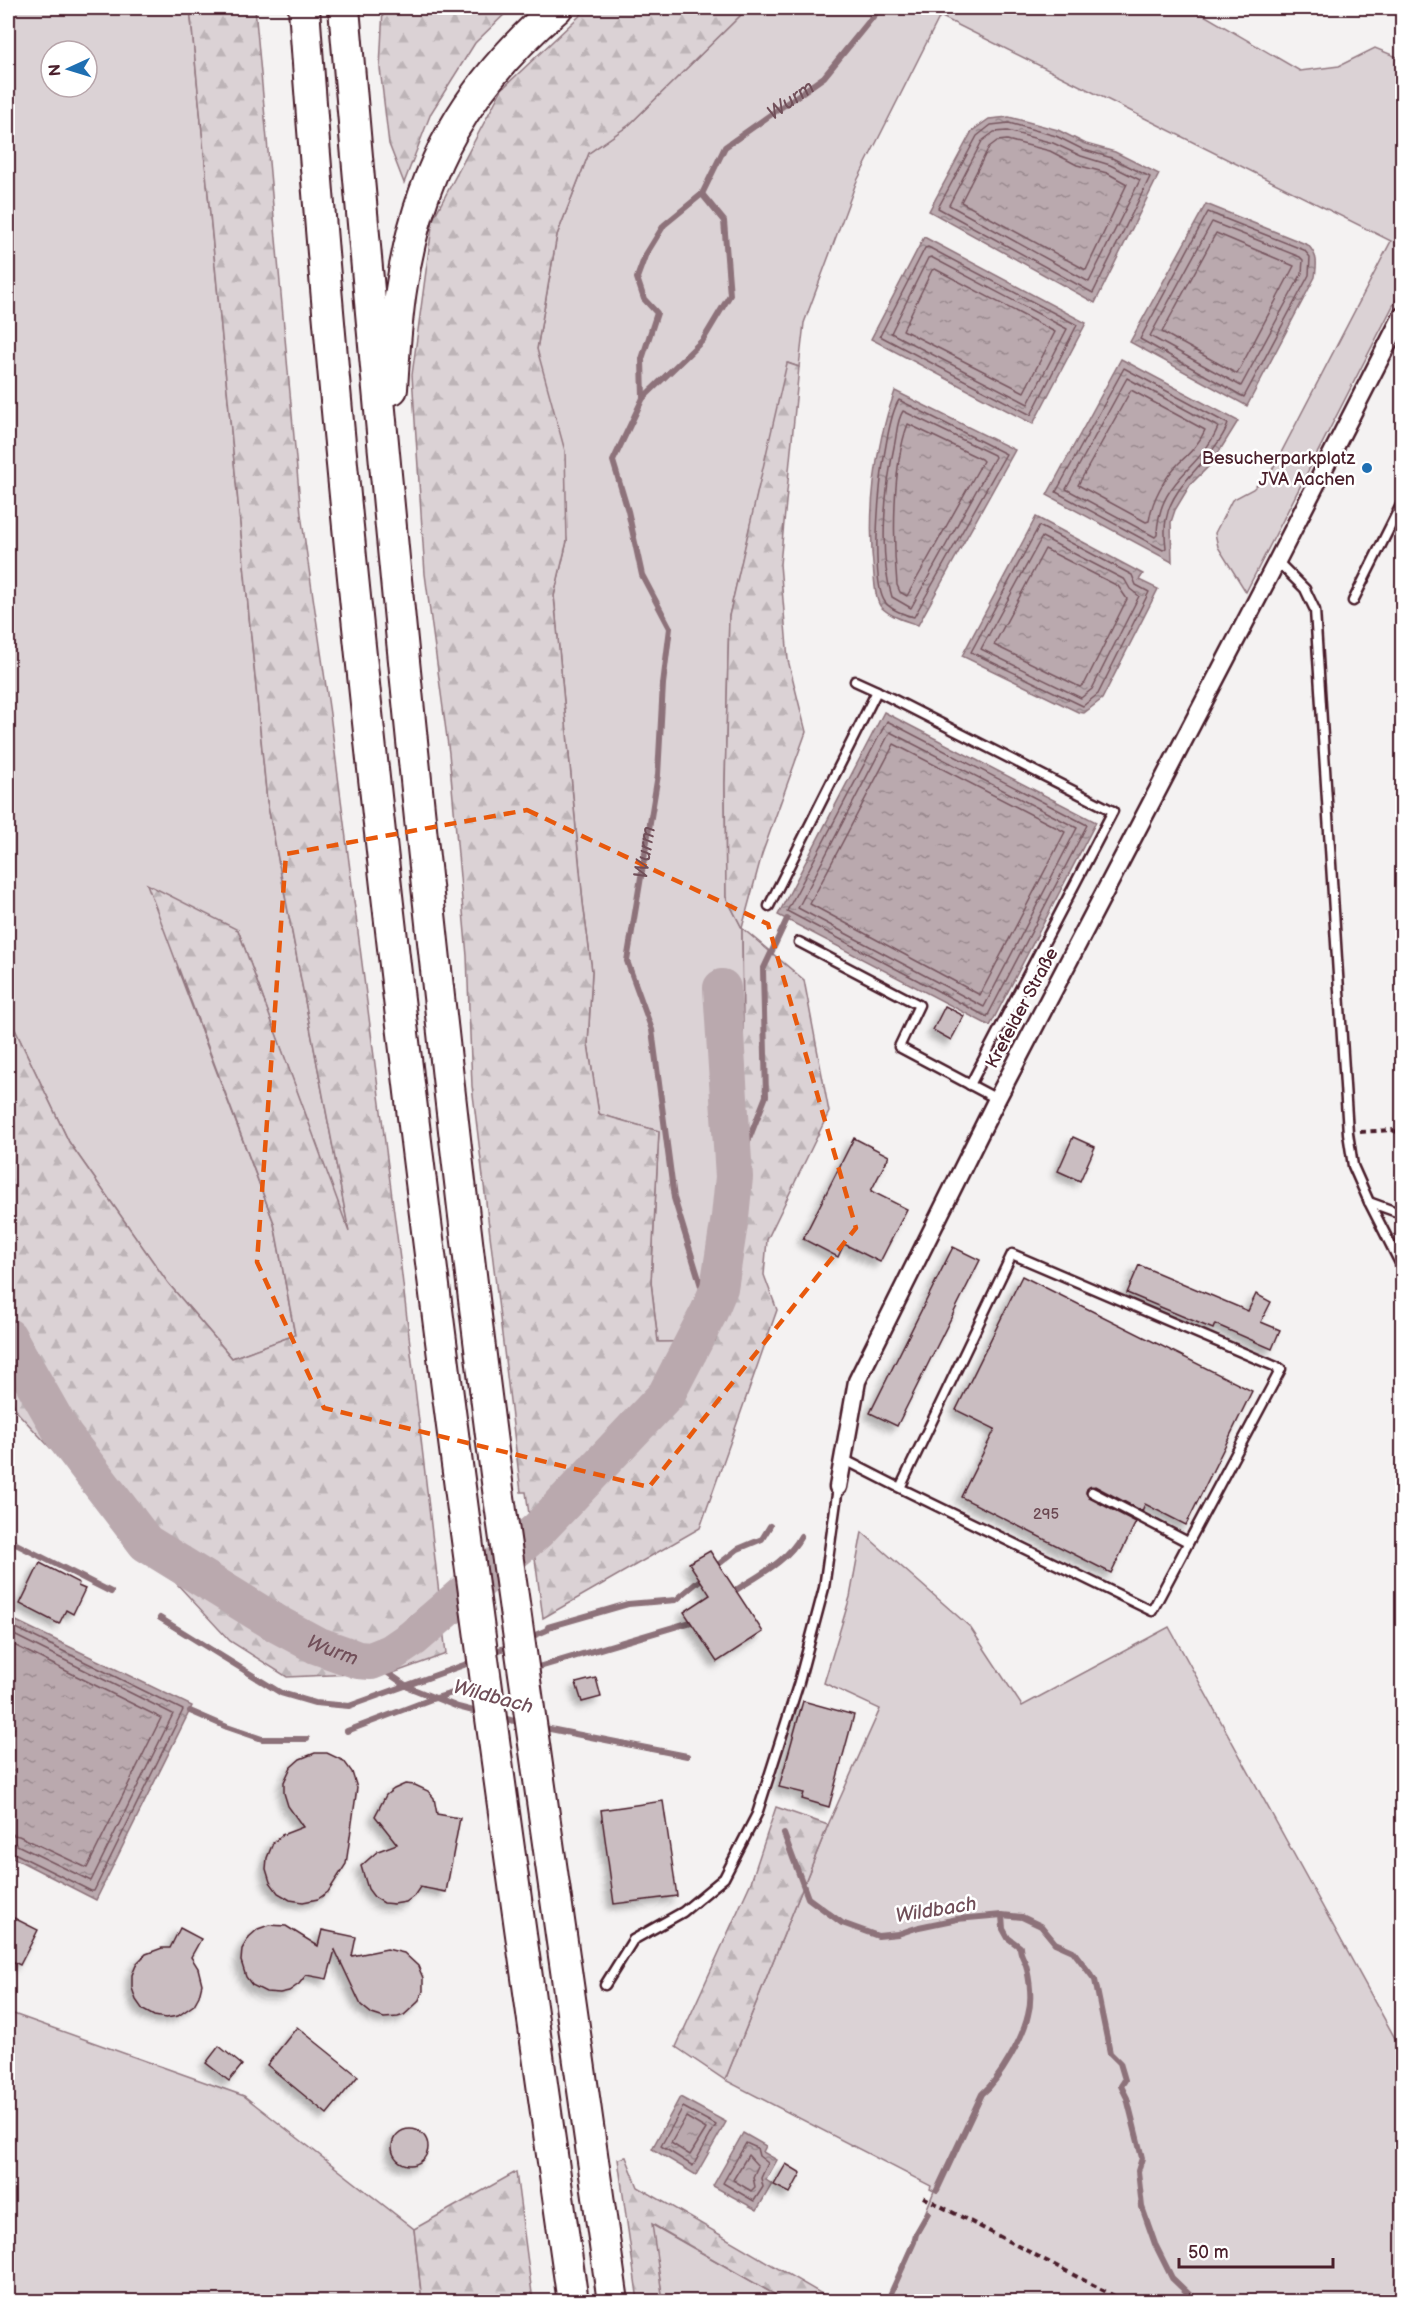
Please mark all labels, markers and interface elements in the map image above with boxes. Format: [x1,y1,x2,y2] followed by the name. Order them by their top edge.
[39,39,99,99] north arrow
[46,63,65,77] text: N
[762,75,819,126] water label: Wurm
[1202,448,1355,490] place label: Besucherparkplatz JVA Aachen
[1360,461,1374,475] marker: Besucherparkplatz JVA Aachen
[629,825,661,881] water label: Wurm
[981,944,1063,1072] street label: Krefelder Straße
[1033,1505,1059,1524] house number: 295
[302,1630,361,1671] water label: Wurm
[450,1675,536,1719] water label: Wildbach
[894,1892,978,1928] water label: Wildbach
[1179,2231,1334,2269] scale bar
[1188,2242,1229,2263] text: 50 m

